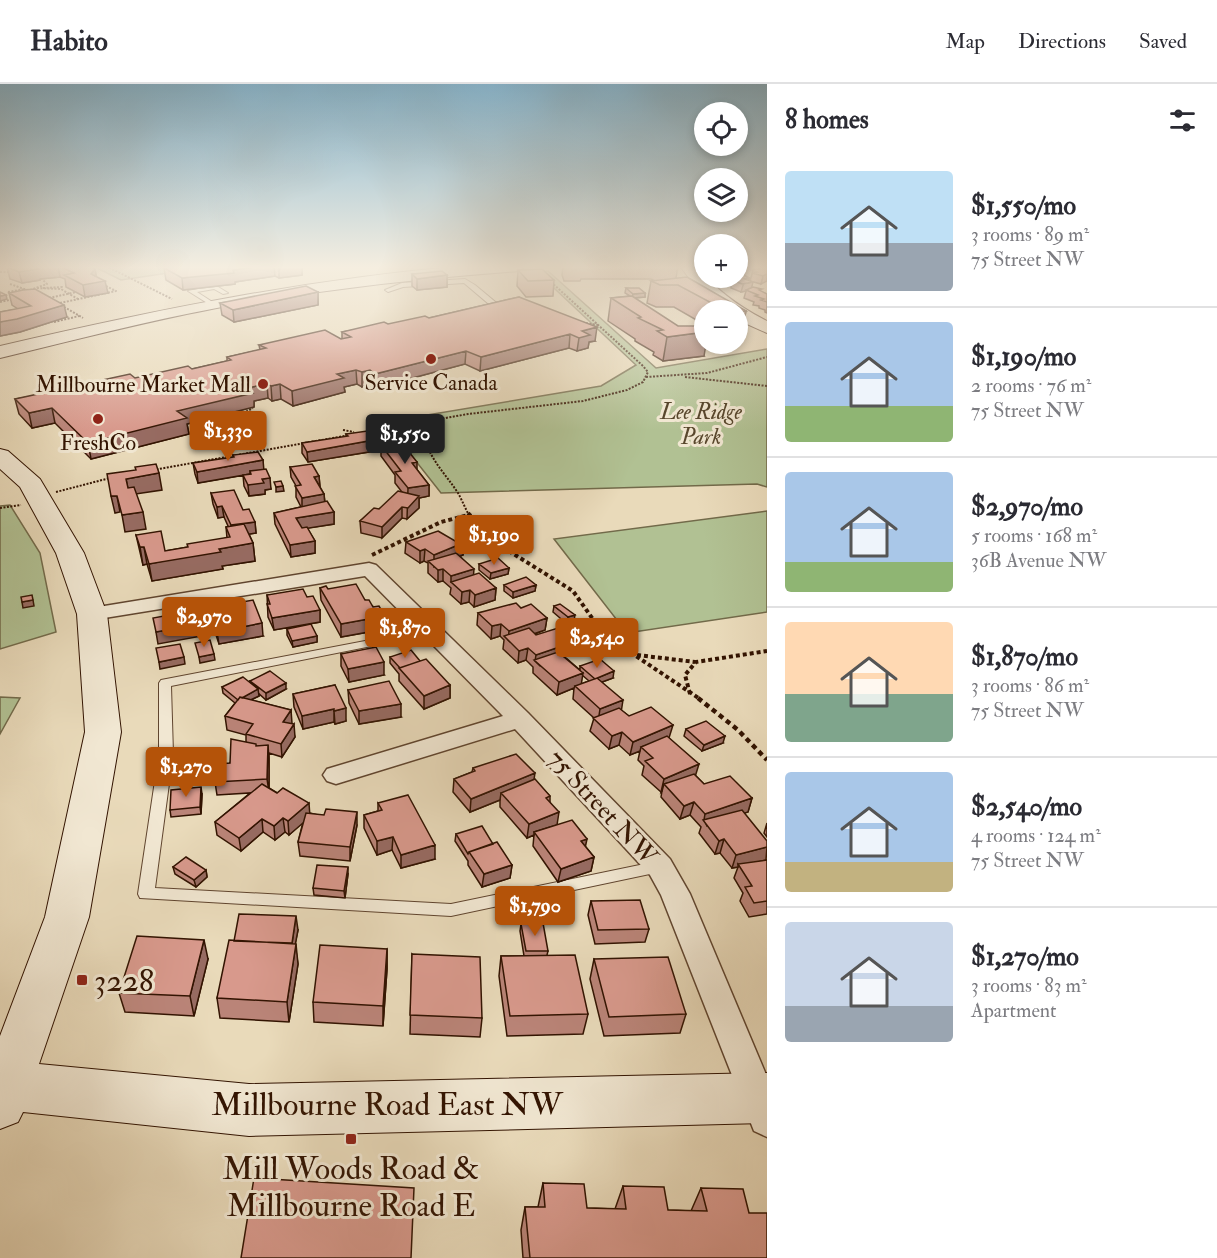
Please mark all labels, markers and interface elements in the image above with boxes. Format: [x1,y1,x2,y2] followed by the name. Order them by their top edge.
[30,24,108,59] text: Habito
[945,28,985,55] text: Map
[1018,28,1106,55] text: Directions
[1139,28,1187,55] text: Saved
[694,102,748,354] map controls
[694,102,748,156] button: locate
[785,104,869,136] text: 8 homes
[1166,104,1199,137] icon: filters
[694,168,748,222] button: layers
[971,190,1076,222] text: $1,550/mo
[833,195,905,267] icon: home
[971,222,1089,247] text: 3 rooms · 89 m²
[694,234,748,288] button: +
[971,247,1084,272] text: 75 Street NW
[694,300,748,354] button: −
[971,341,1076,373] text: $1,190/mo
[833,346,905,418] icon: home
[424,352,438,366] marker: Service Canada
[364,369,498,397] place label: Service Canada
[36,371,251,399] place label: Millbourne Market Mall
[971,373,1091,398] text: 2 rooms · 76 m²
[256,377,270,391] marker: Millbourne Market Mall
[659,398,742,451] park label: Lee Ridge Park
[971,398,1084,423] text: 75 Street NW
[179,411,277,462] pin: $1,330
[91,412,105,426] marker: FreshCo
[356,414,454,465] pin: $1,550
[204,418,252,443] text: $1,330
[380,421,430,446] text: $1,550
[60,429,136,457] place label: FreshCo
[971,491,1083,523] text: $2,970/mo
[833,496,905,568] icon: home
[445,515,543,566] pin: $1,190
[469,522,519,547] text: $1,190
[971,523,1097,548] text: 5 rooms · 168 m²
[971,548,1106,573] text: 36B Avenue NW
[155,597,253,648] pin: $2,970
[176,604,232,629] text: $2,970
[356,608,454,659] pin: $1,870
[379,615,431,640] text: $1,870
[548,618,646,669] pin: $2,540
[569,625,625,650] text: $2,540
[971,641,1078,673] text: $1,870/mo
[833,646,905,718] icon: home
[971,673,1089,698] text: 3 rooms · 86 m²
[971,698,1084,723] text: 75 Street NW
[541,743,665,873] street label: 75 Street NW
[137,747,235,798] pin: $1,270
[160,754,212,779] text: $1,270
[971,791,1082,823] text: $2,540/mo
[833,796,905,868] icon: home
[971,823,1101,848] text: 4 rooms · 124 m²
[971,848,1084,873] text: 75 Street NW
[486,886,584,937] pin: $1,790
[509,893,561,918] text: $1,790
[971,941,1079,973] text: $1,270/mo
[833,946,905,1018] icon: home
[94,961,154,1001] place label: 3228
[75,973,89,987] marker: 3228
[971,973,1087,998] text: 3 rooms · 83 m²
[971,998,1056,1023] text: Apartment
[211,1085,564,1125] street label: Millbourne Road East NW
[344,1132,358,1146] marker: Mill Woods Road & Millbourne Road E
[223,1149,479,1226] place label: Mill Woods Road & Millbourne Road E

